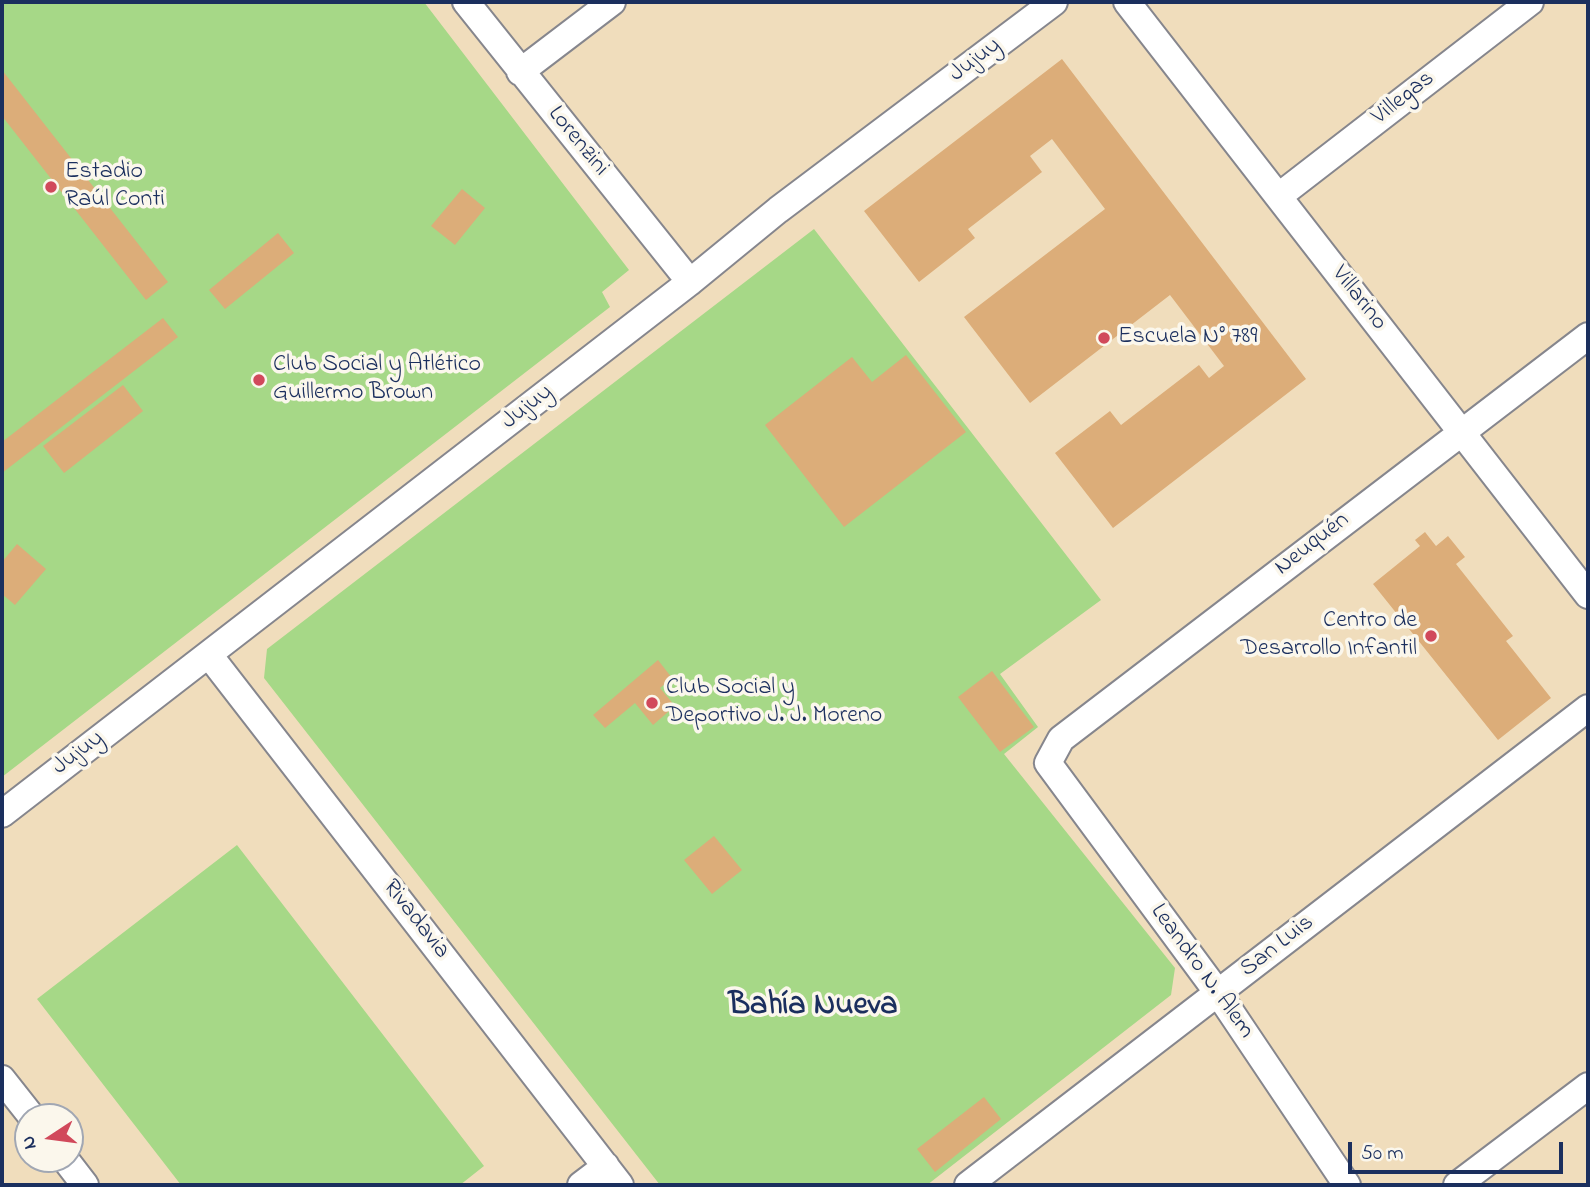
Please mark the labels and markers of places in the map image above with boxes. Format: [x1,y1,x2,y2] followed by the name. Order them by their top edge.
[65,159,165,215] place label: Estadio Raúl Conti
[43,179,59,195] marker: Estadio Raúl Conti
[1118,324,1258,352] place label: Escuela N° 789
[1096,330,1112,346] marker: Escuela N° 789
[273,352,481,408] place label: Club Social y Atlético Guillermo Brown
[251,372,267,388] marker: Club Social y Atlético Guillermo Brown
[1240,608,1417,664] place label: Centro de Desarrollo Infantil
[1423,628,1439,644] marker: Centro de Desarrollo Infantil
[666,675,882,731] place label: Club Social y Deportivo J. J. Moreno
[644,695,660,711] marker: Club Social y Deportivo J. J. Moreno

